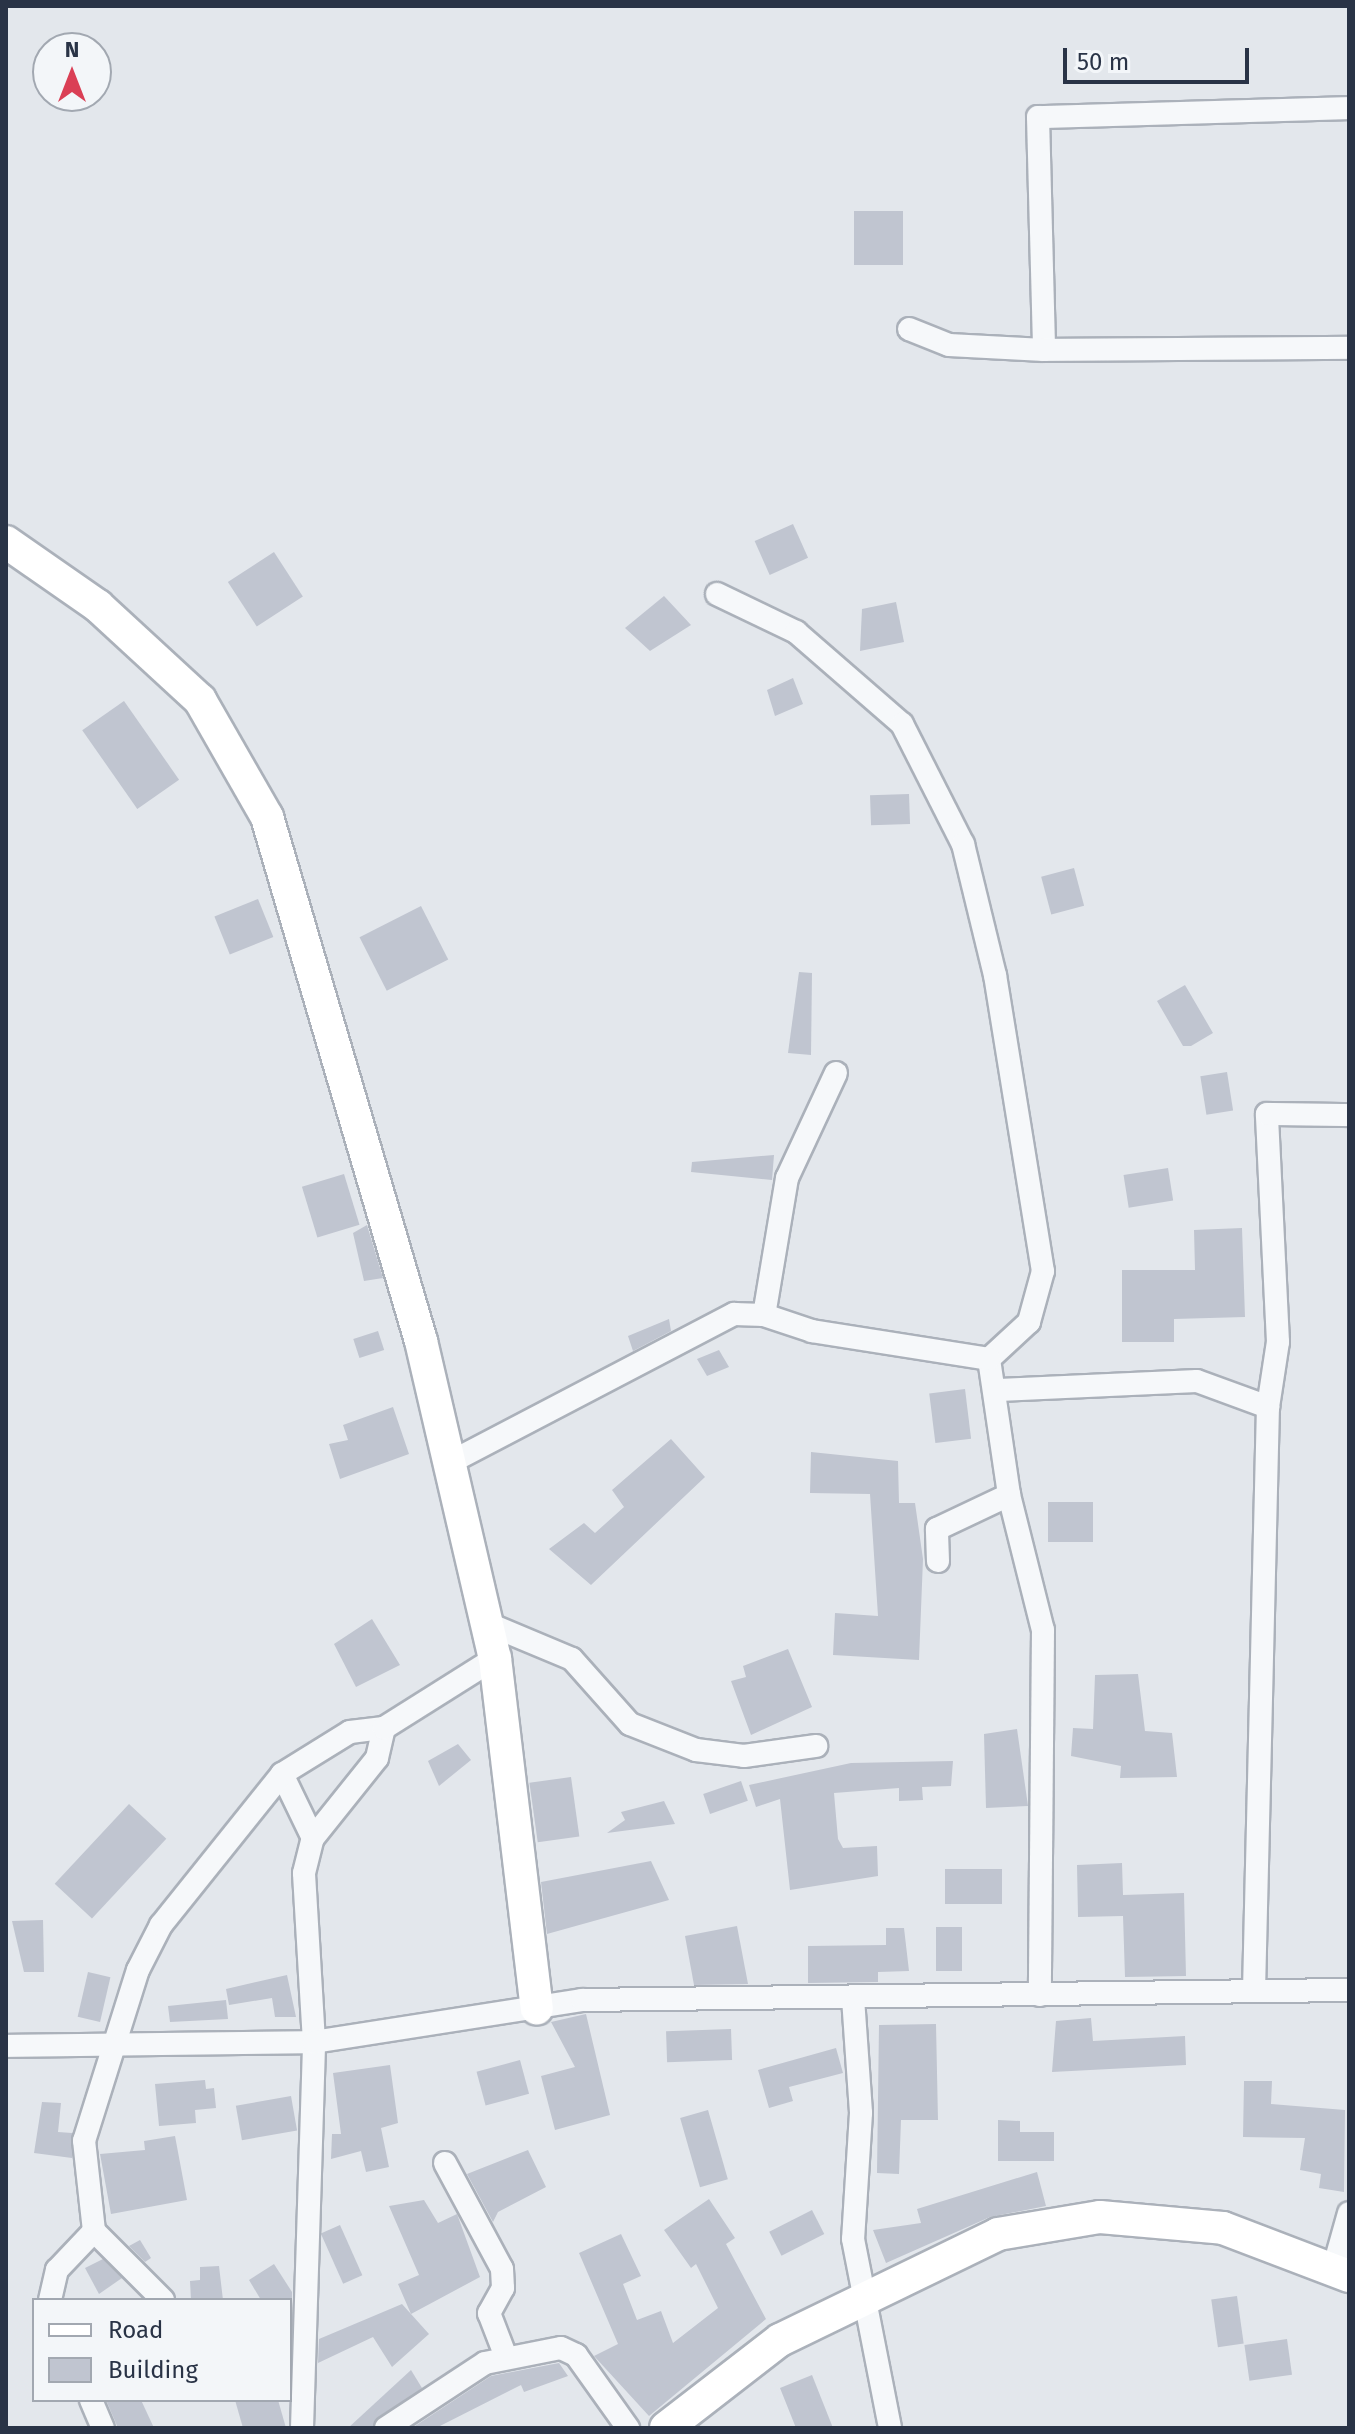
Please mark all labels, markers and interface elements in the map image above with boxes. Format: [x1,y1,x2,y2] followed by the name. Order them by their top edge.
[32,32,112,112] north arrow
[1067,32,1253,82] scale bar
[65,36,79,63] text: N
[1077,48,1129,76] text: 50 m
[32,2298,292,2402] legend
[108,2316,163,2344] text: Road
[108,2356,198,2384] text: Building

